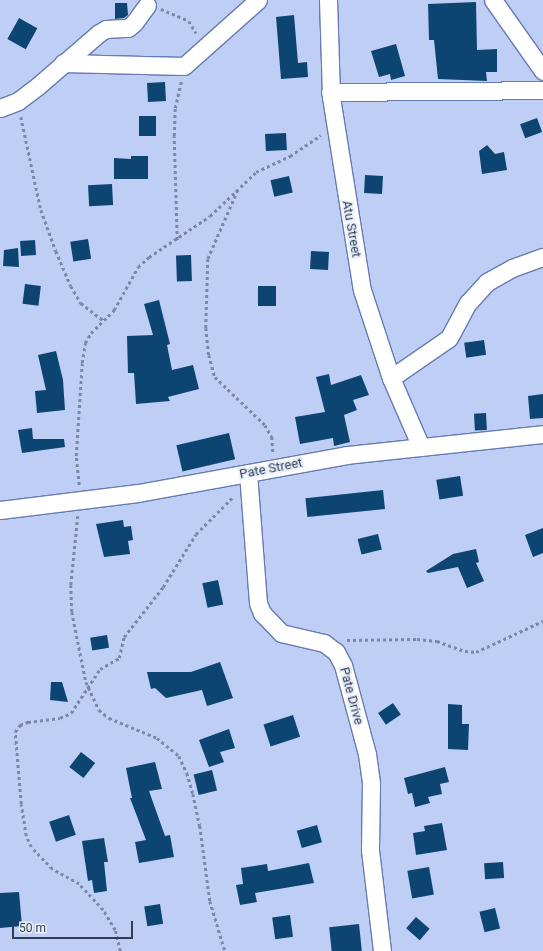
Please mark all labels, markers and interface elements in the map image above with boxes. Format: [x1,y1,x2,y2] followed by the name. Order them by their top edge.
[338,199,364,259] street label: Atu Street
[238,455,304,483] street label: Pate Street
[336,666,366,726] street label: Pate Drive
[14,913,135,939] scale bar
[19,921,46,935] text: 50 m

